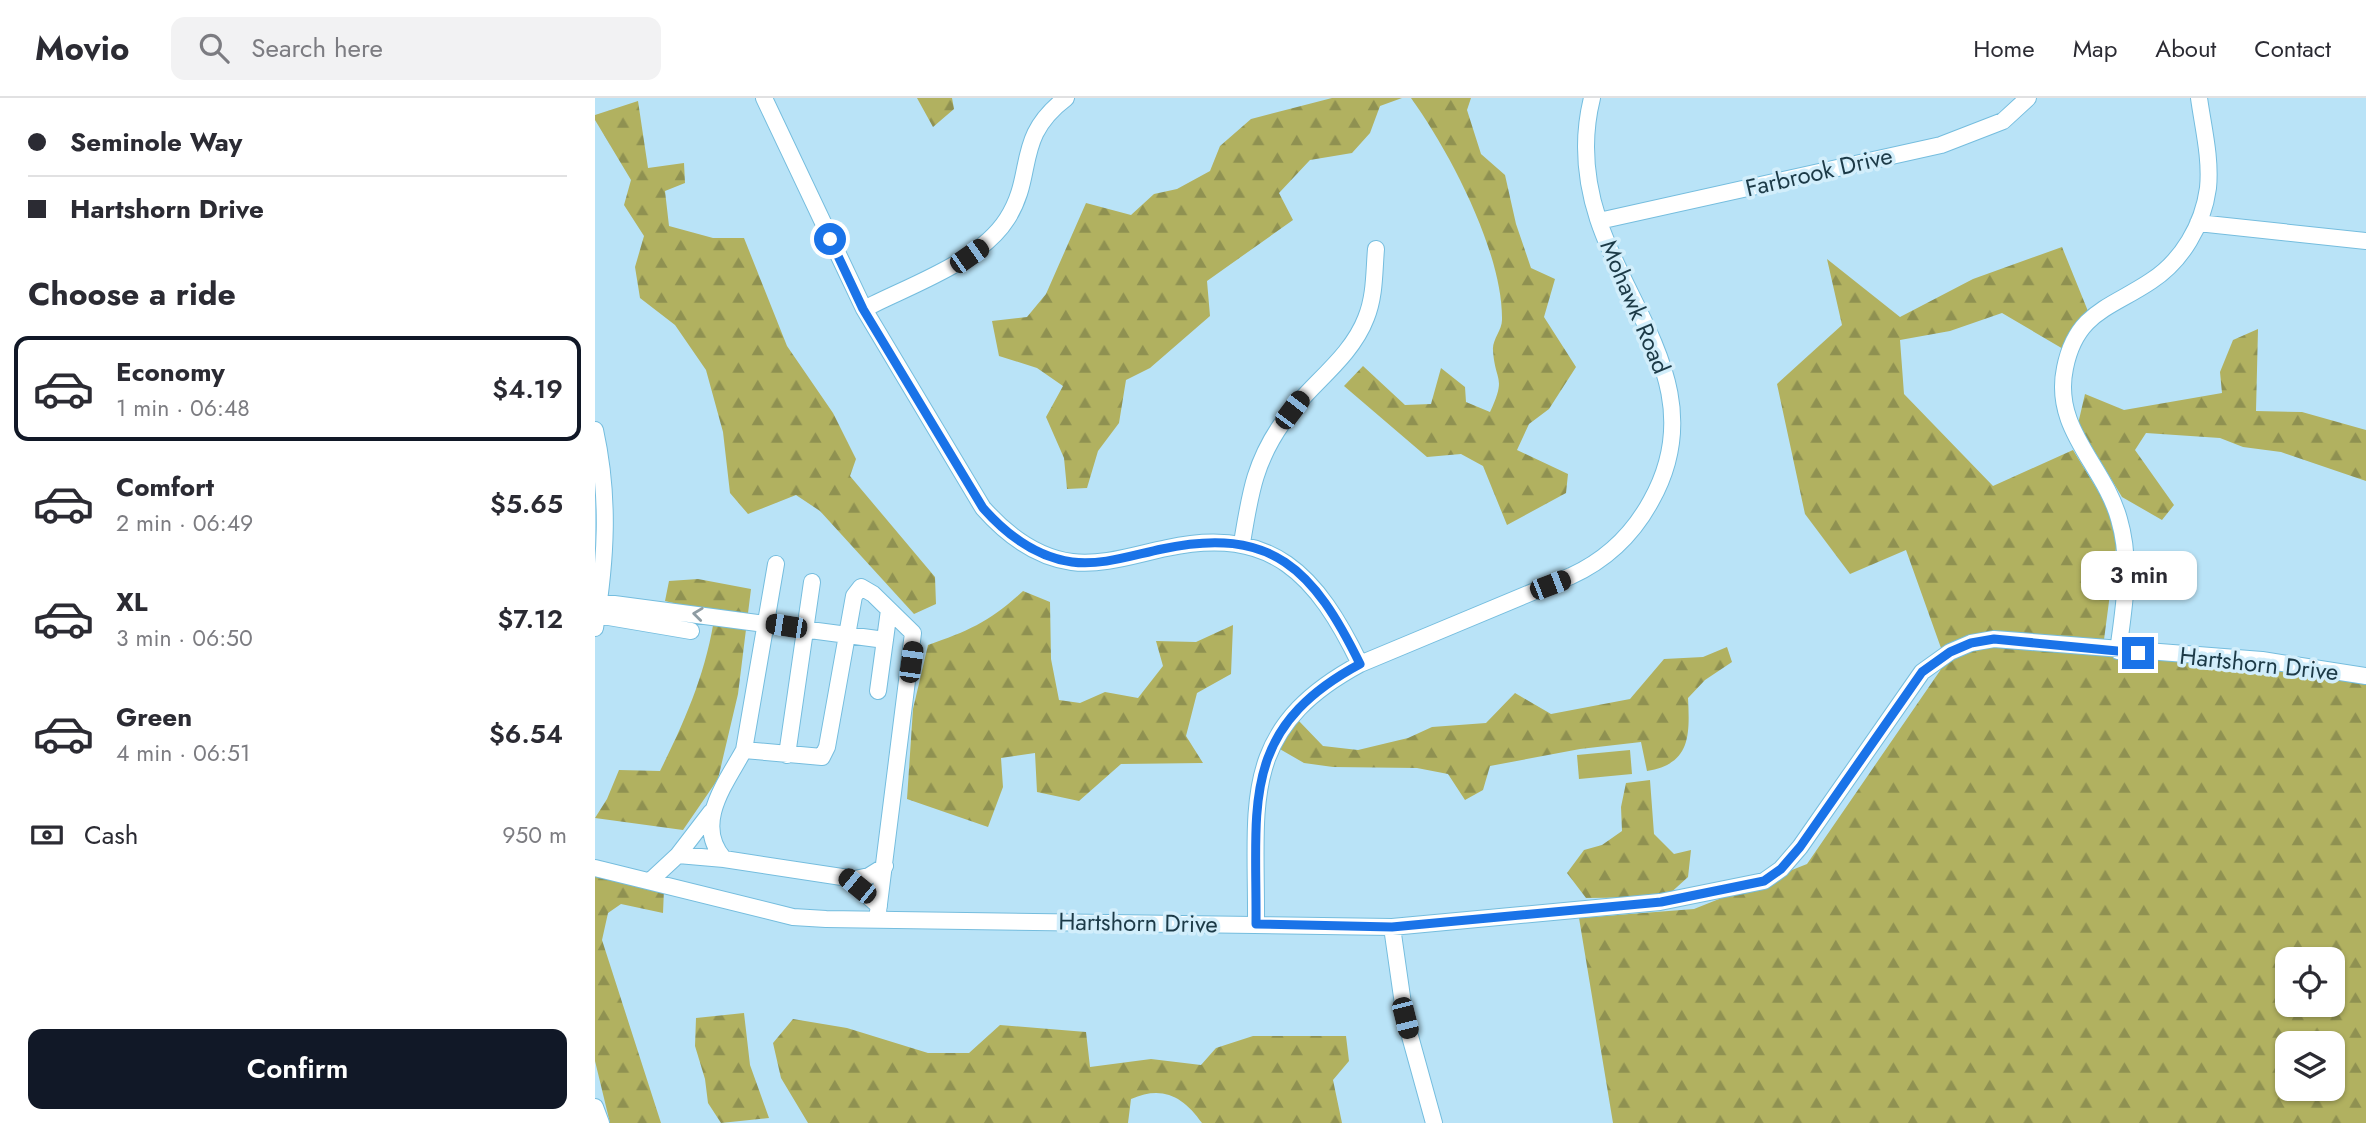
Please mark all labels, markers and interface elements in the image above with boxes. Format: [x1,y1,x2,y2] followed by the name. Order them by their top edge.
[171,17,661,80] search box
[35,25,129,72] text: Movio
[195,29,233,67] icon: search
[251,29,383,67] text: Search here
[1973,31,2035,66] text: Home
[2073,31,2117,66] text: Map
[2155,31,2216,66] text: About
[2254,31,2331,66] text: Contact
[70,123,242,161] text: Seminole Way
[1742,138,1896,205] street label: Farbrook Drive
[70,190,264,228] text: Hartshorn Drive
[814,223,846,255] route start
[1592,234,1679,379] street label: Mohawk Road
[946,235,993,277] car
[28,271,236,317] text: Choose a ride
[116,353,225,391] text: Economy
[32,357,95,420] icon: car
[492,370,563,408] text: $4.19
[1271,387,1314,433] car
[116,391,250,425] text: 1 min · 06:48
[116,468,214,506] text: Comfort
[32,472,95,535] icon: car
[490,485,563,523] text: $5.65
[116,506,253,540] text: 2 min · 06:49
[2080,552,2196,601] callout: 3 min
[2110,558,2168,592] text: 3 min
[1527,568,1574,602] car
[116,583,148,621] text: XL
[32,587,95,650] icon: car
[497,600,563,638] text: $7.12
[692,607,704,622] one-way arrow
[764,612,809,640] car
[116,621,253,655] text: 3 min · 06:50
[2122,637,2154,669] route end
[2178,638,2340,689] street label: Hartshorn Drive
[898,640,925,684] car
[116,698,192,736] text: Green
[32,702,95,765] icon: car
[489,715,563,753] text: $6.54
[116,736,250,770] text: 4 min · 06:51
[28,816,66,854] icon: cash
[84,816,138,854] text: Cash
[502,818,567,852] text: 950 m
[835,865,880,907] car
[1058,904,1218,941] street label: Hartshorn Drive
[2275,947,2345,1101] map controls
[2275,947,2345,1017] button: locate
[1390,995,1421,1041] car
[28,1029,567,1109] button: Confirm
[2275,1031,2345,1101] button: layers

